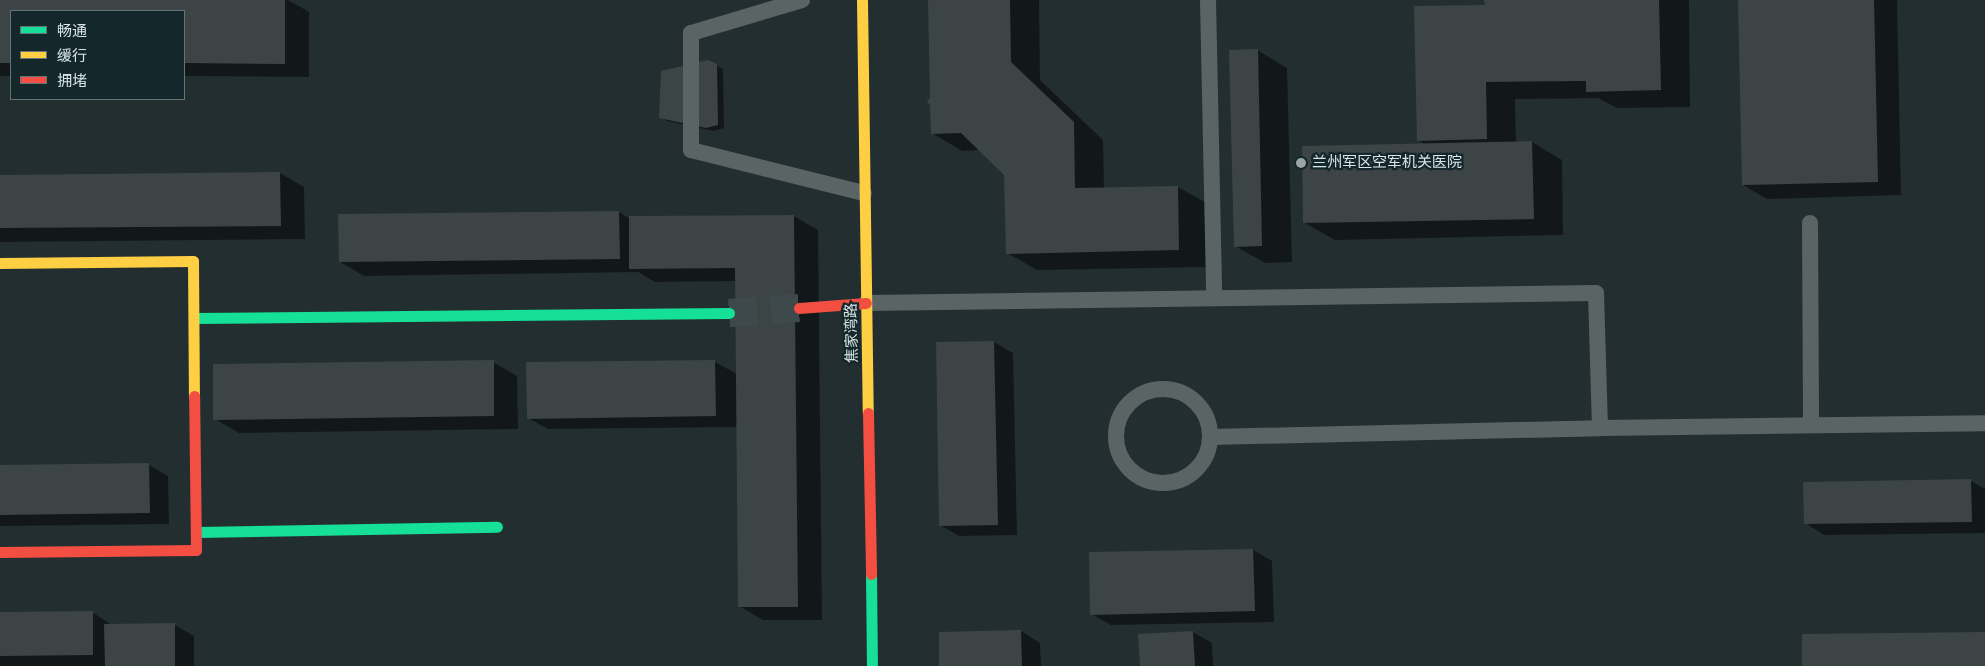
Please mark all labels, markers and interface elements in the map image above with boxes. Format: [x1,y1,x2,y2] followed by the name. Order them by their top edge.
[10,10,185,100] legend
[57,21,87,41] text: 畅通
[57,46,87,66] text: 缓行
[57,71,87,91] text: 拥堵
[1312,154,1462,172] place label: 兰州军区空军机关医院
[1294,156,1308,170] marker: 兰州军区空军机关医院
[842,303,862,363] street label: 焦家湾路

